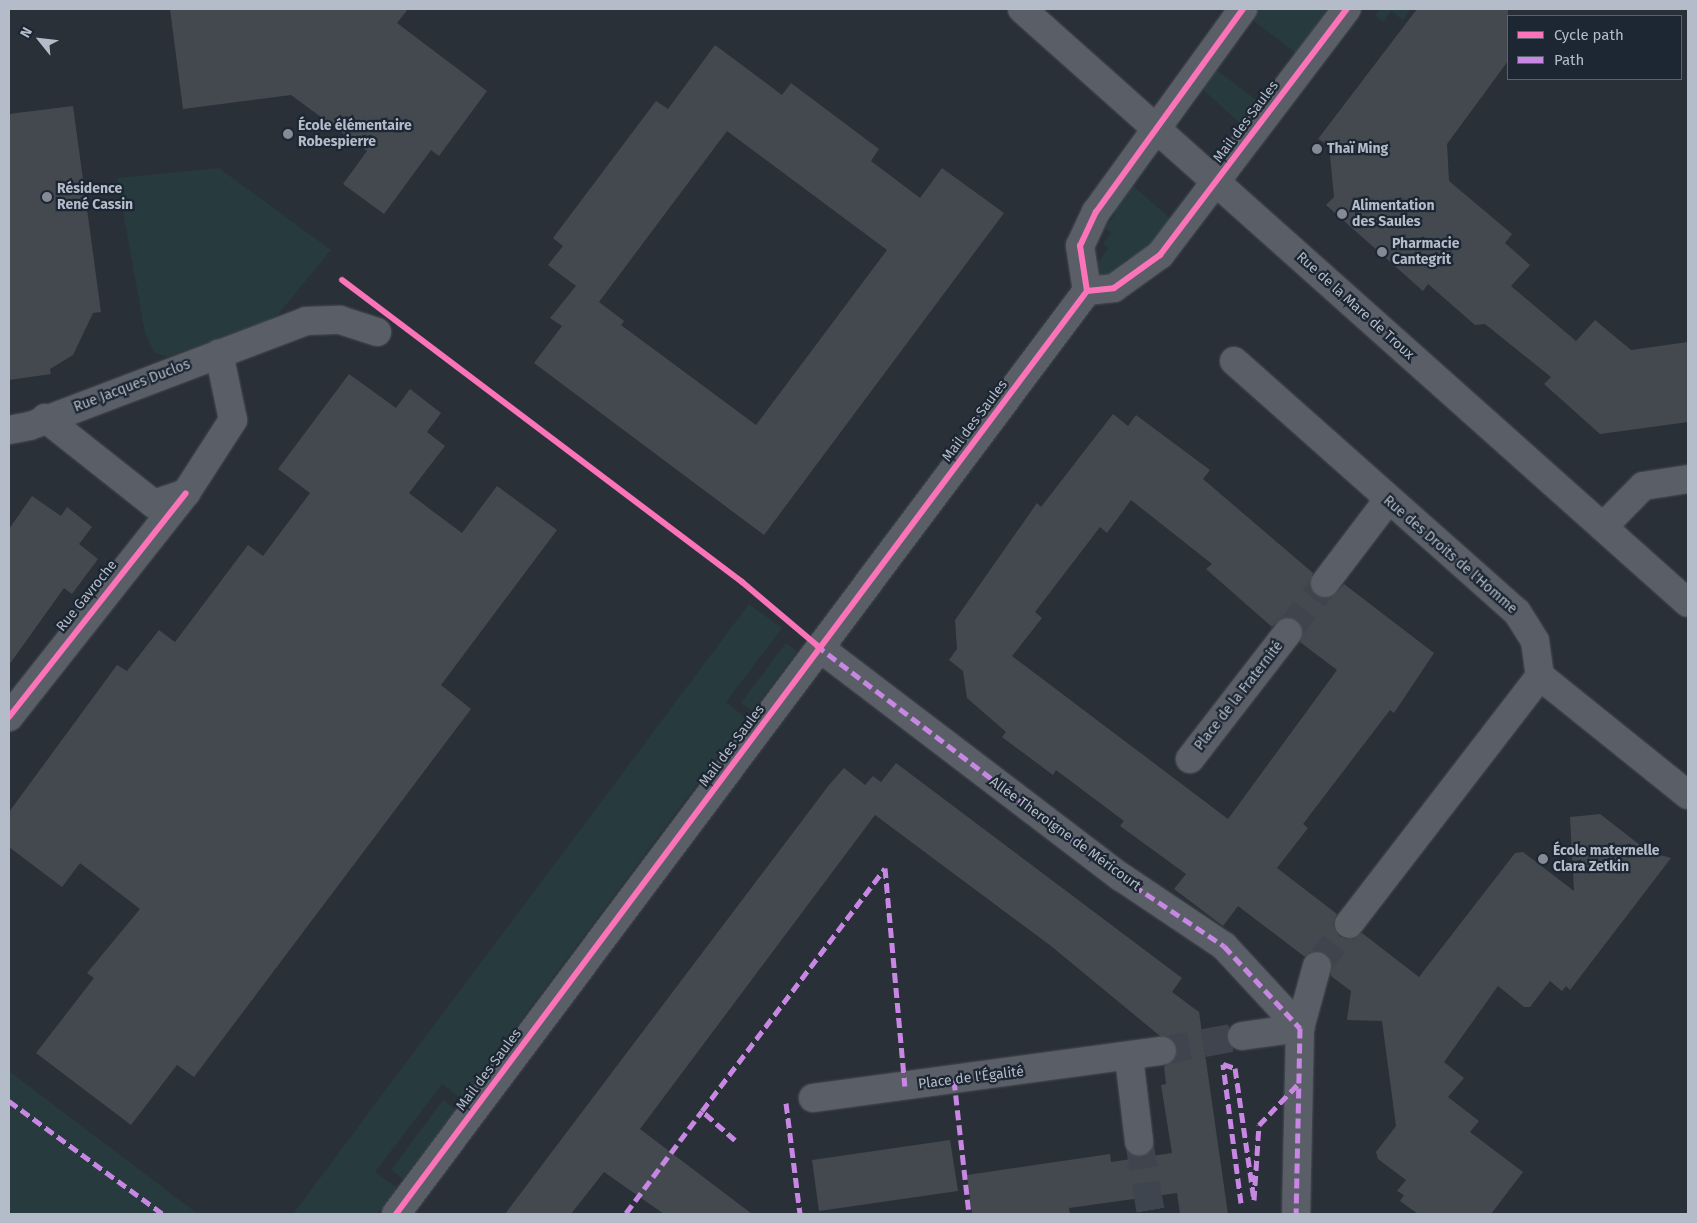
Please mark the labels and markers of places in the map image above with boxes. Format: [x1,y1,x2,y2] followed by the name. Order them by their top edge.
[298,118,412,150] place label: École élémentaire Robespierre
[282,128,294,140] marker: École élémentaire Robespierre
[1327,141,1388,157] place label: Thaï Ming
[1311,143,1323,155] marker: Thaï Ming
[57,181,133,213] place label: Résidence René Cassin
[41,191,53,203] marker: Résidence René Cassin
[1352,198,1435,230] place label: Alimentation des Saules
[1336,208,1348,220] marker: Alimentation des Saules
[1392,236,1459,268] place label: Pharmacie Cantegrit
[1376,246,1388,258] marker: Pharmacie Cantegrit
[1553,843,1660,876] place label: École maternelle Clara Zetkin
[1537,853,1549,865] marker: École maternelle Clara Zetkin

